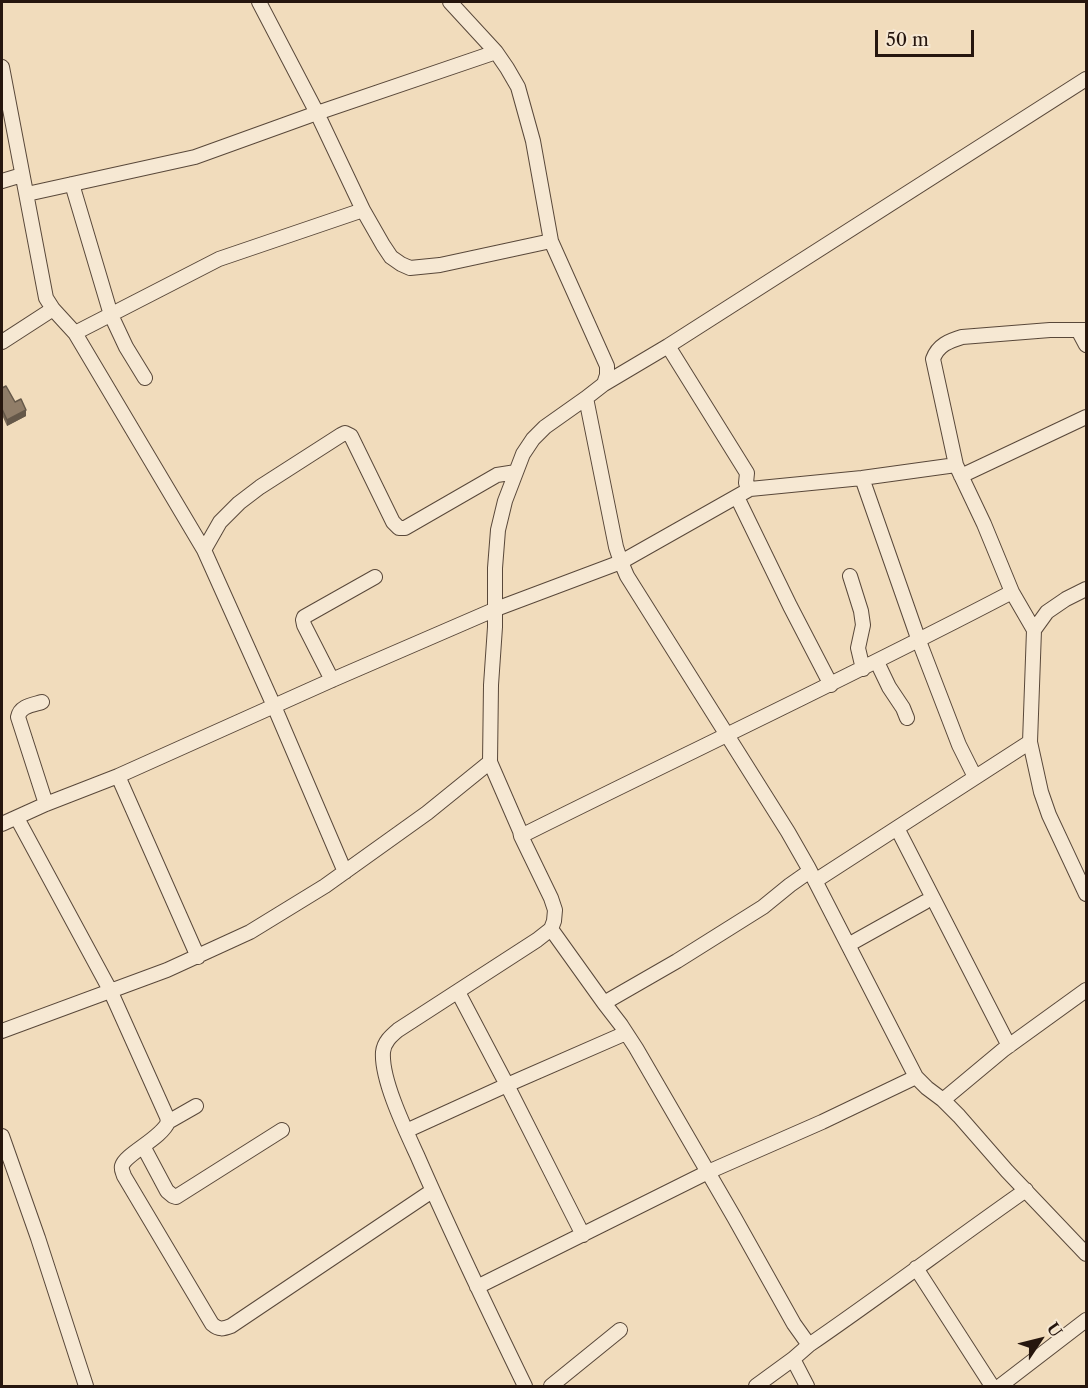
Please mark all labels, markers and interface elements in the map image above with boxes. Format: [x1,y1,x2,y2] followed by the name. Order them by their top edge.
[878,18,977,56] scale bar
[886,29,929,51] text: 50 m
[1010,1310,1070,1370] north arrow
[1043,1319,1067,1341] text: U

